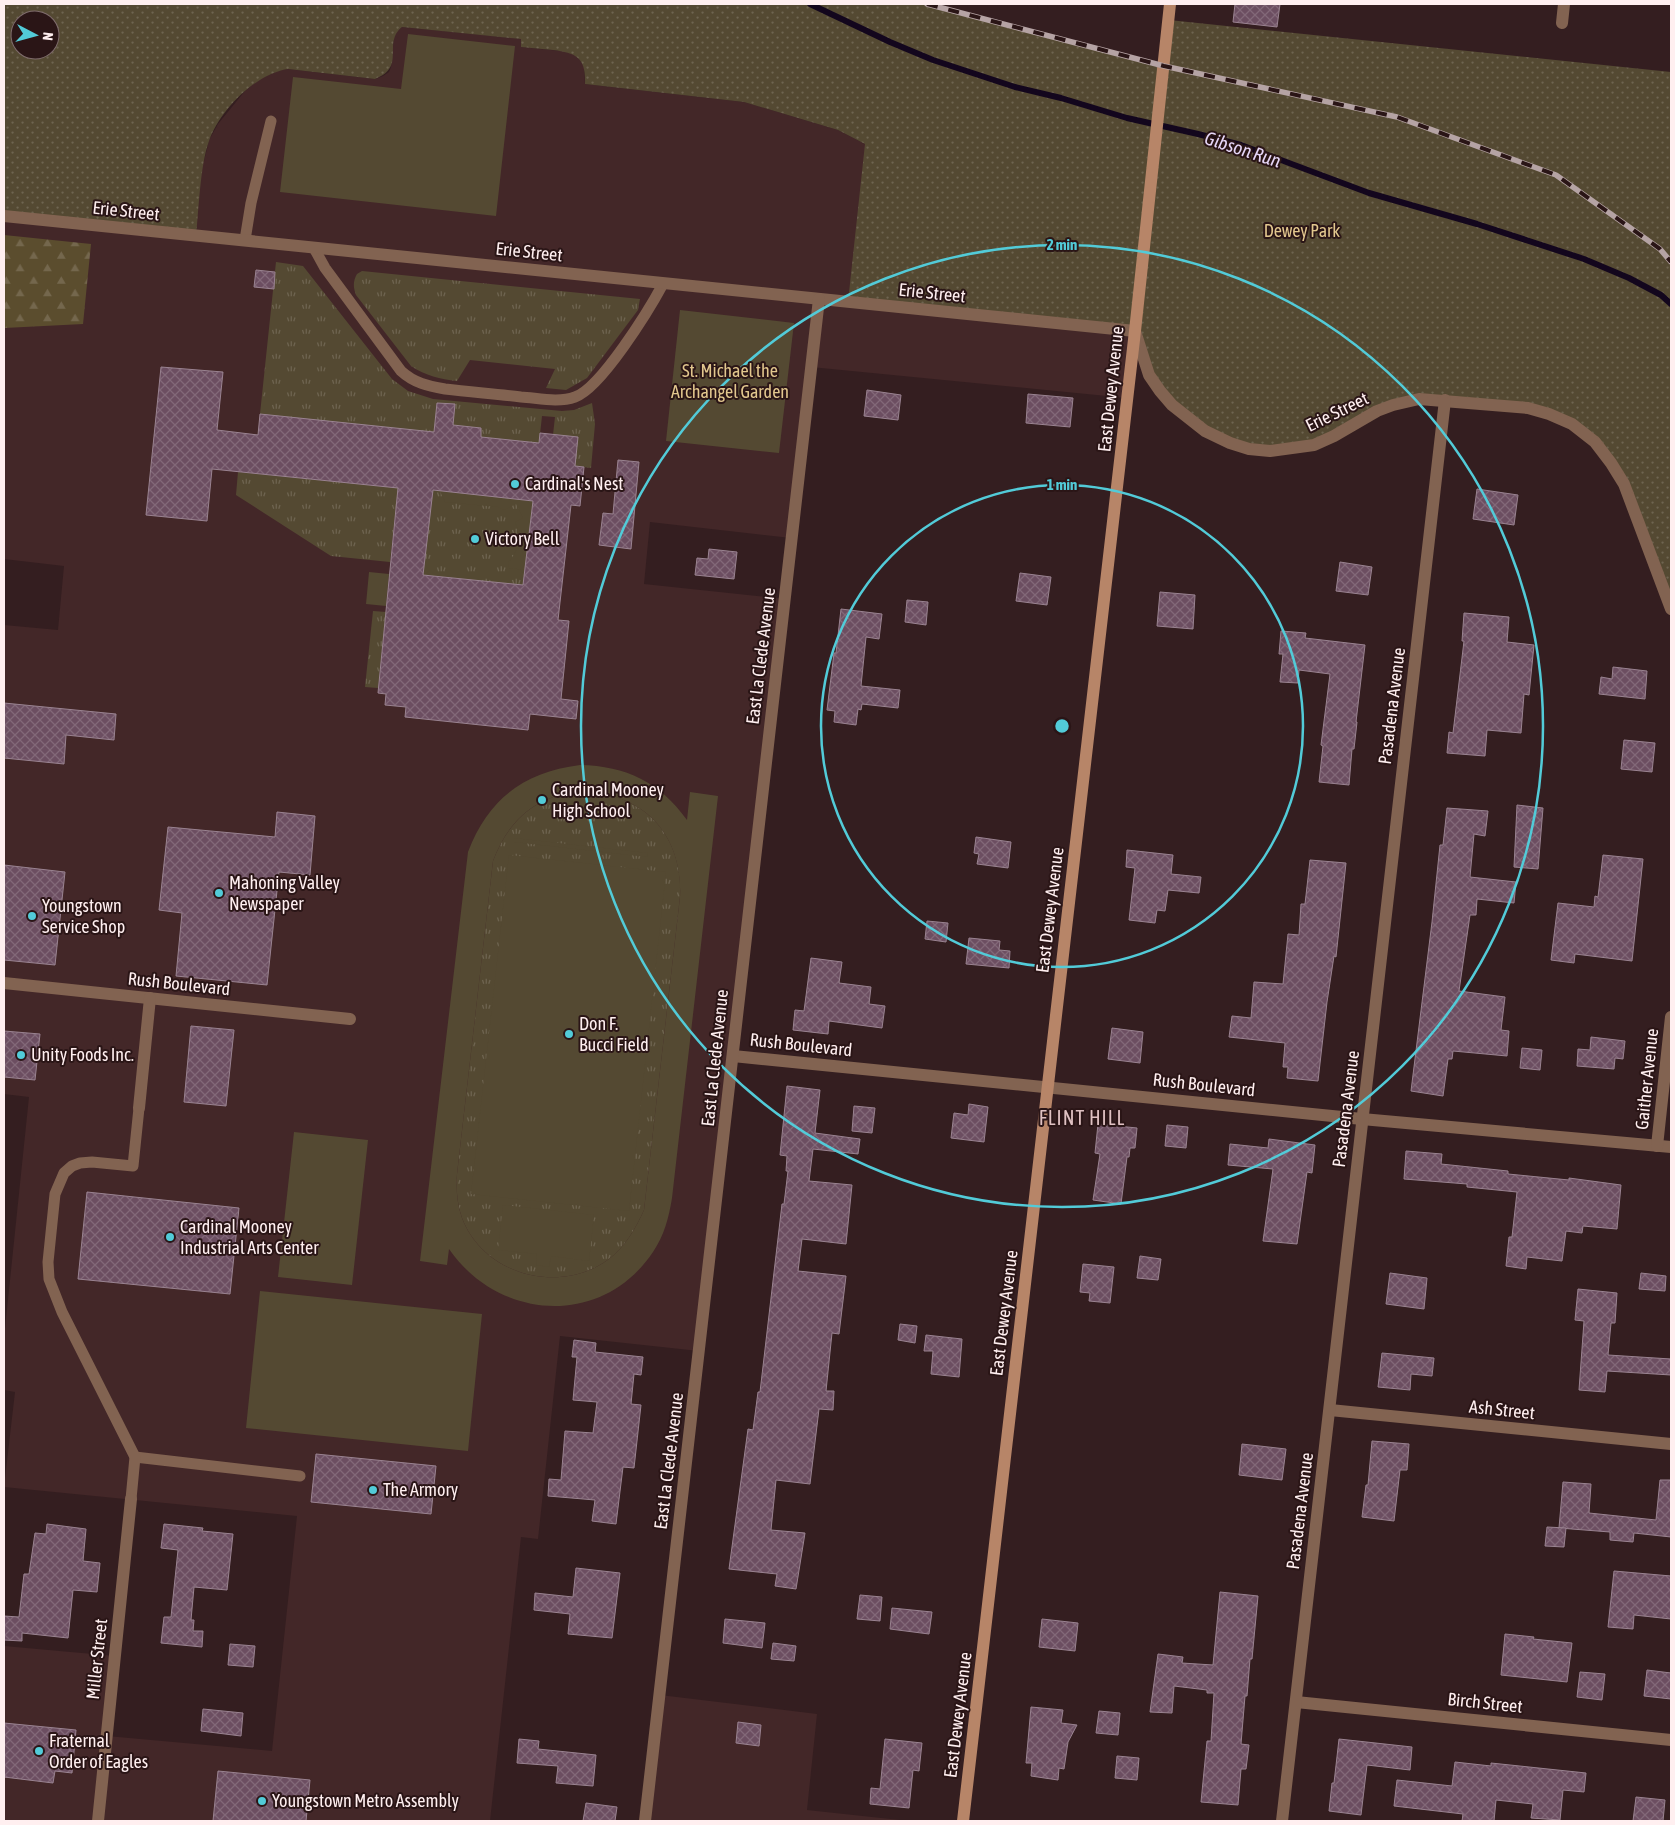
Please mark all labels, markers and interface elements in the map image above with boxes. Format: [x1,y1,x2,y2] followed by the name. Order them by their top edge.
[10,10,60,60] north arrow
[40,31,56,41] text: N
[1202,126,1284,172] water label: Gibson Run
[92,197,161,224] street label: Erie Street
[1264,220,1340,241] park label: Dewey Park
[1047,236,1077,253] text: 2 min
[495,238,564,265] street label: Erie Street
[898,279,967,306] street label: Erie Street
[1093,325,1128,453] street label: East Dewey Avenue
[671,360,789,402] park label: St. Michael the Archangel Garden
[1302,387,1372,436] street label: Erie Street
[525,473,623,494] place label: Cardinal's Nest
[1047,476,1077,493] text: 1 min
[509,478,521,490] marker: Cardinal's Nest
[485,528,560,549] place label: Victory Bell
[469,533,481,545] marker: Victory Bell
[742,586,779,726] street label: East La Clede Avenue
[1374,646,1409,766] street label: Pasadena Avenue
[1053,717,1071,735] centre of rings
[552,779,664,821] place label: Cardinal Mooney High School
[536,794,548,806] marker: Cardinal Mooney High School
[1031,846,1068,974] street label: East Dewey Avenue
[229,872,340,914] place label: Mahoning Valley Newspaper
[213,887,225,899] marker: Mahoning Valley Newspaper
[42,895,125,937] place label: Youngstown Service Shop
[26,910,38,922] marker: Youngstown Service Shop
[127,968,231,999] street label: Rush Boulevard
[697,988,732,1127] street label: East La Clede Avenue
[579,1013,649,1055] place label: Don F. Bucci Field
[1631,1027,1662,1131] street label: Gaither Avenue
[563,1028,575,1040] marker: Don F. Bucci Field
[749,1029,853,1060] street label: Rush Boulevard
[31,1044,134,1065] place label: Unity Foods Inc.
[15,1049,27,1061] marker: Unity Foods Inc.
[1328,1049,1363,1169] street label: Pasadena Avenue
[1152,1069,1256,1100] street label: Rush Boulevard
[1039,1106,1125,1129] district label: FLINT HILL
[180,1216,319,1258] place label: Cardinal Mooney Industrial Arts Center
[164,1231,176,1243] marker: Cardinal Mooney Industrial Arts Center
[985,1249,1022,1377] street label: East Dewey Avenue
[650,1391,687,1531] street label: East La Clede Avenue
[1468,1396,1536,1423] street label: Ash Street
[1282,1451,1317,1571] street label: Pasadena Avenue
[383,1479,458,1500] place label: The Armory
[367,1484,379,1496] marker: The Armory
[82,1618,111,1700] street label: Miller Street
[939,1651,976,1779] street label: East Dewey Avenue
[1446,1688,1524,1717] street label: Birch Street
[49,1730,148,1772] place label: Fraternal Order of Eagles
[33,1745,45,1757] marker: Fraternal Order of Eagles
[272,1790,459,1811] place label: Youngstown Metro Assembly
[256,1795,268,1807] marker: Youngstown Metro Assembly

